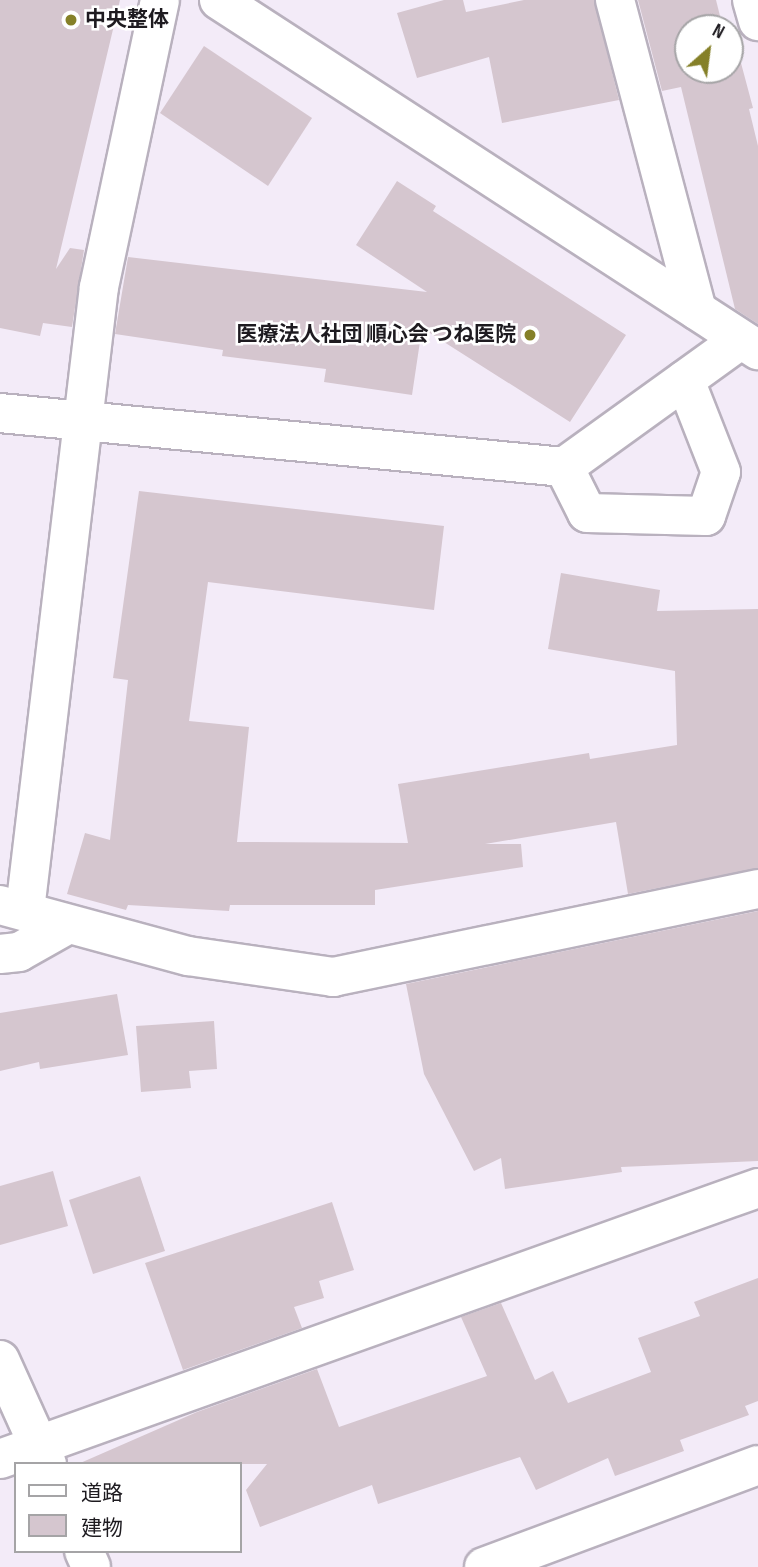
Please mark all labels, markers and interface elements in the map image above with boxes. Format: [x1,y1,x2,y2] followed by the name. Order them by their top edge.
[85,7,169,33] place label: 中央整体
[63,12,79,28] marker: 中央整体
[674,14,744,84] north arrow
[708,19,728,44] text: N
[236,322,516,348] place label: 医療法人社団 順心会 つね医院
[522,327,538,343] marker: 医療法人社団 順心会 つね医院
[14,1462,242,1553] legend
[81,1481,123,1506] text: 道路
[81,1516,123,1541] text: 建物

